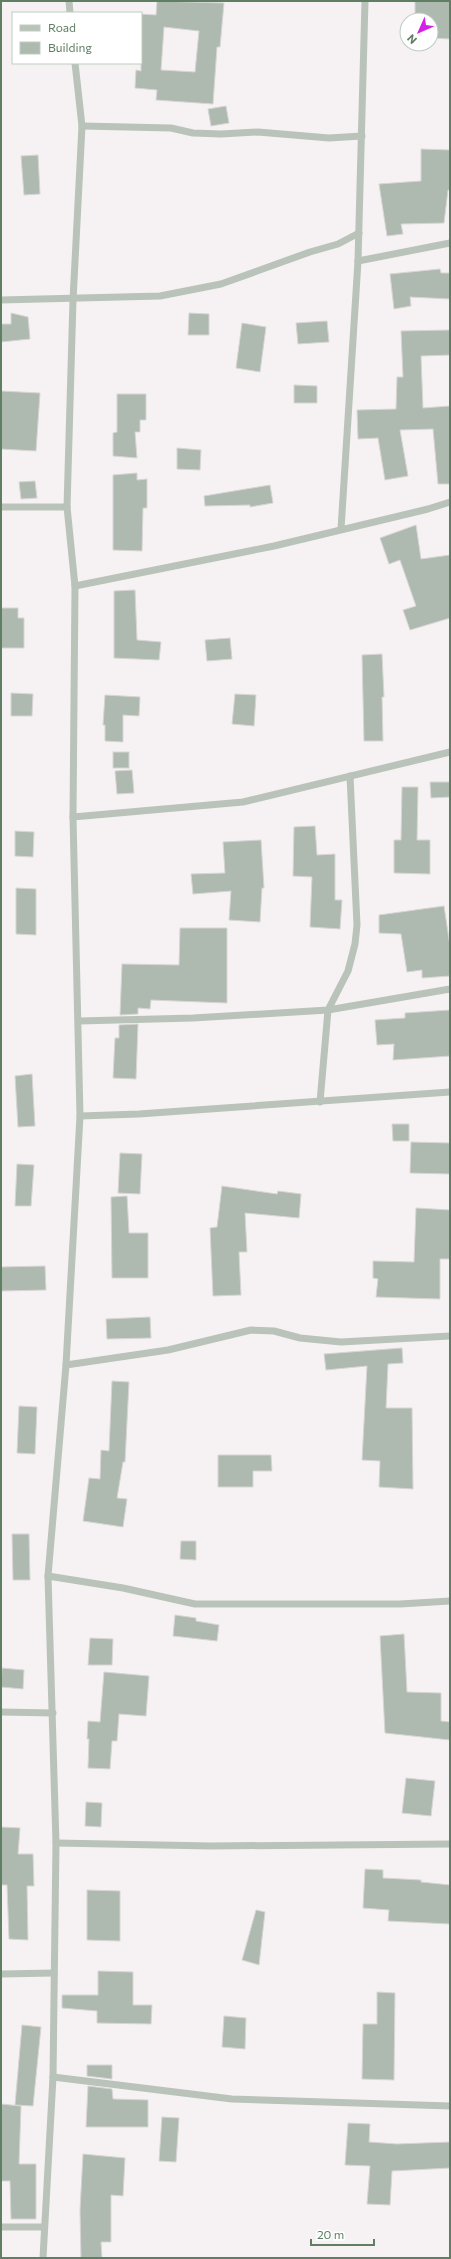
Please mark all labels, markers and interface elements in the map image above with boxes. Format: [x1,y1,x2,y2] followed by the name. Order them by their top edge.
[12,12,142,64] legend
[399,12,439,52] north arrow
[48,20,76,34] text: Road
[404,32,419,47] text: N
[48,40,92,54] text: Building
[311,2221,374,2247] scale bar
[317,2227,344,2241] text: 20 m

